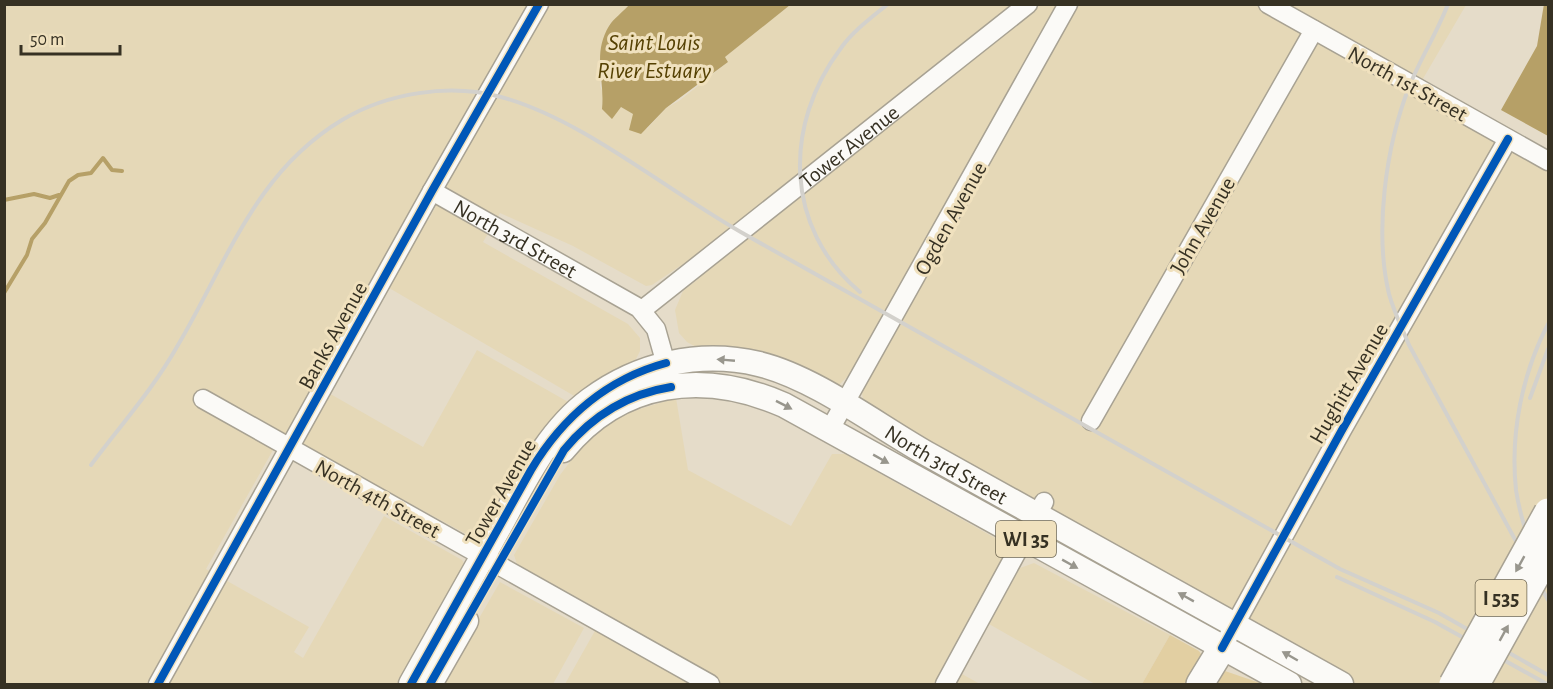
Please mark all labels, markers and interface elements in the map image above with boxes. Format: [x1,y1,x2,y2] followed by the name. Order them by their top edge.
[21,18,120,56] scale bar
[30,31,64,49] text: 50 m
[597,31,711,83] water label: Saint Louis River Estuary
[1344,42,1471,126] street label: North 1st Street
[796,101,903,193] street label: Tower Avenue
[911,158,991,279] street label: Ogden Avenue
[1166,173,1239,278] street label: John Avenue
[450,196,580,283] street label: North 3rd Street
[294,278,371,393] street label: Banks Avenue
[1306,319,1392,448] street label: Hughitt Avenue
[716,355,735,365] one-way arrow
[775,400,793,410] one-way arrow
[881,421,1011,509] street label: North 3rd Street
[461,435,540,550] street label: Tower Avenue
[872,454,889,464] one-way arrow
[311,456,444,542] street label: North 4th Street
[996,521,1056,557] road number: WI 35
[1515,555,1525,572] one-way arrow
[1062,559,1079,569] one-way arrow
[1476,580,1526,616] road number: I 535
[1177,592,1194,602] one-way arrow
[1499,625,1509,642] one-way arrow
[1281,651,1298,661] one-way arrow

